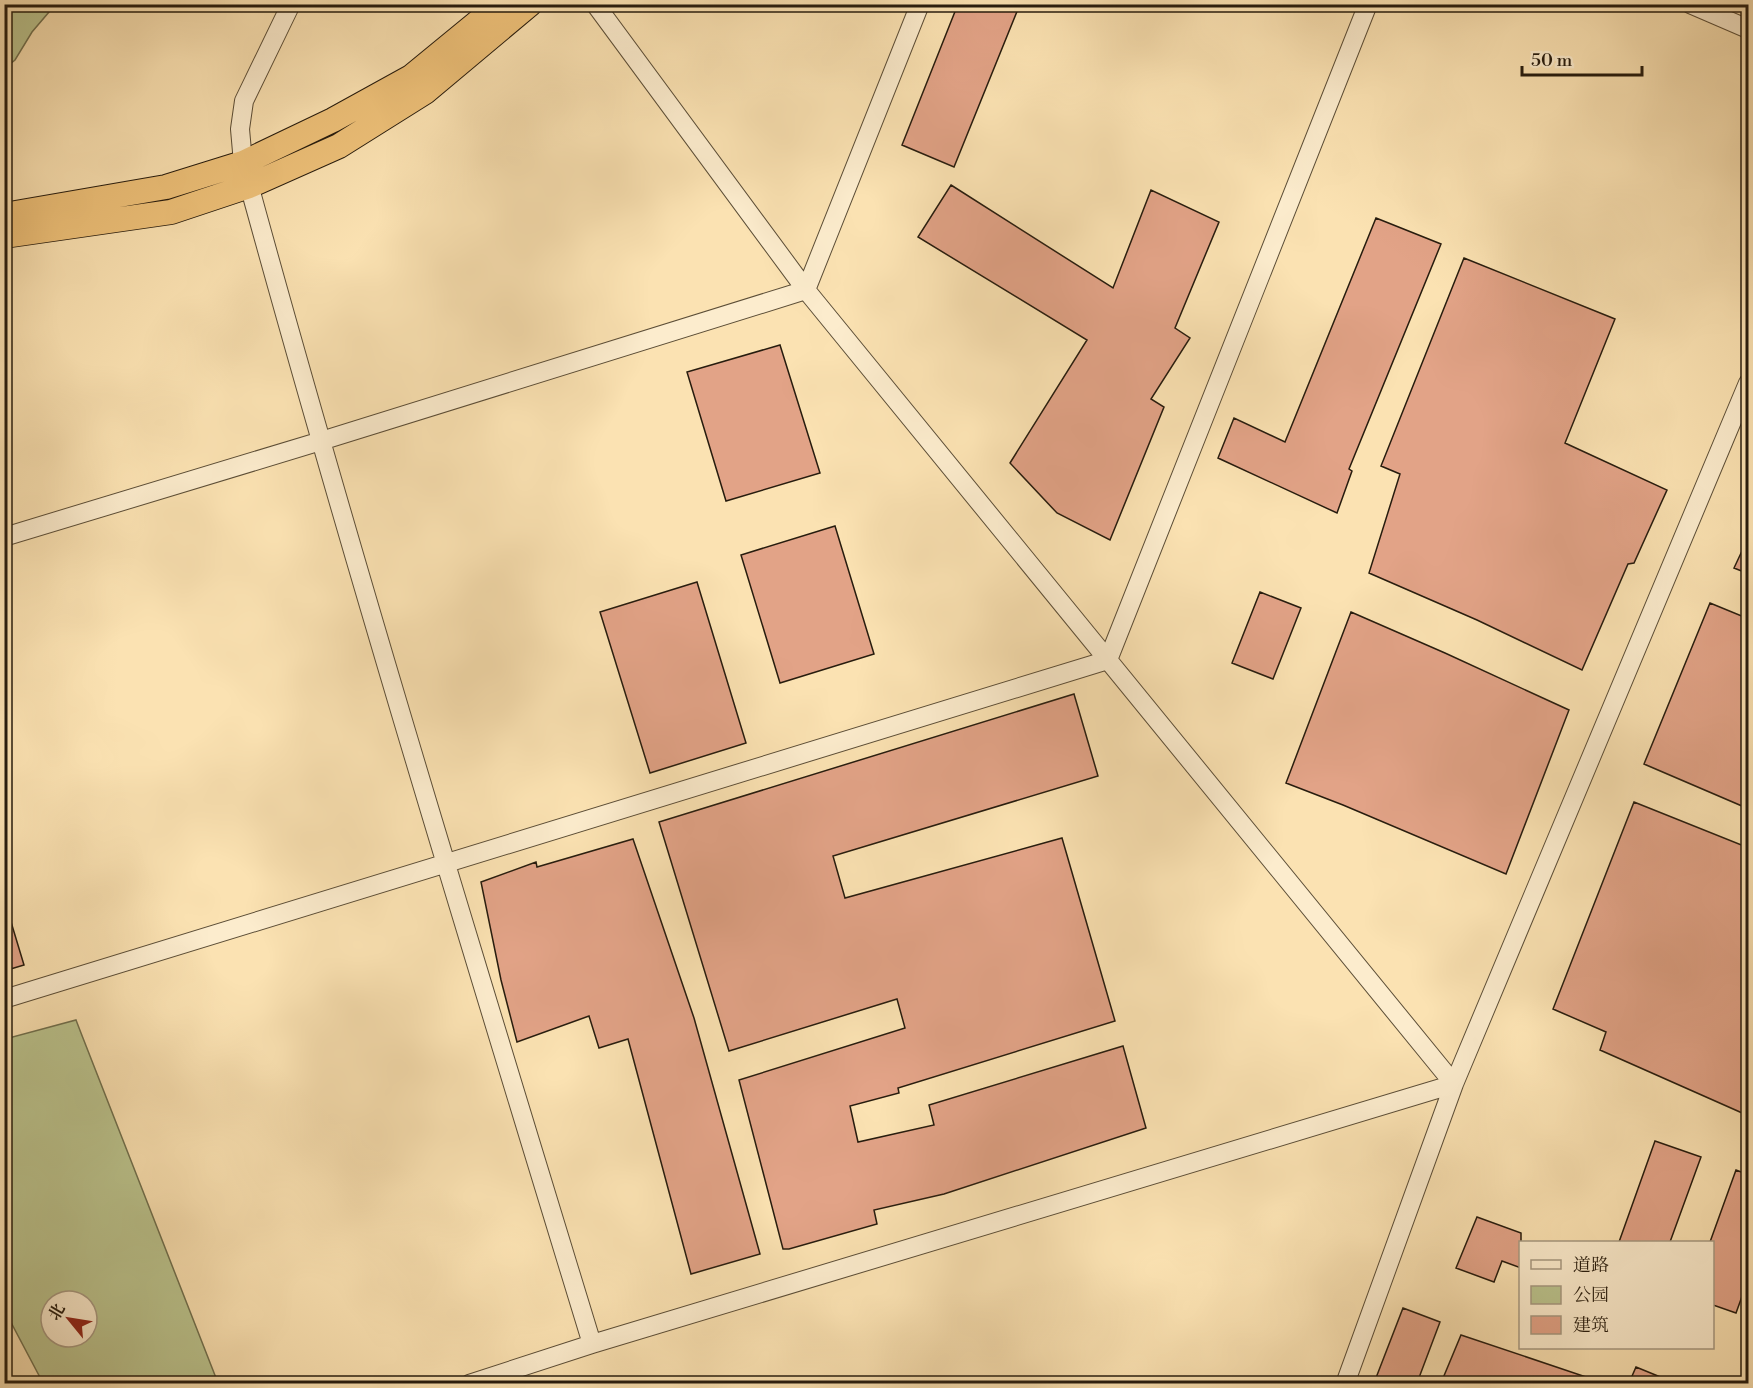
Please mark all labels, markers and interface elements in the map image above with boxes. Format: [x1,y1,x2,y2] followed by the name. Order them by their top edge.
[1522,39,1642,77] scale bar
[1531,49,1573,72] text: 50 m
[1519,1241,1714,1349] legend
[1573,1254,1609,1277] text: 道路
[1573,1284,1609,1307] text: 公园
[39,1289,99,1349] north arrow
[44,1300,70,1324] text: 北
[1573,1314,1609,1337] text: 建筑

